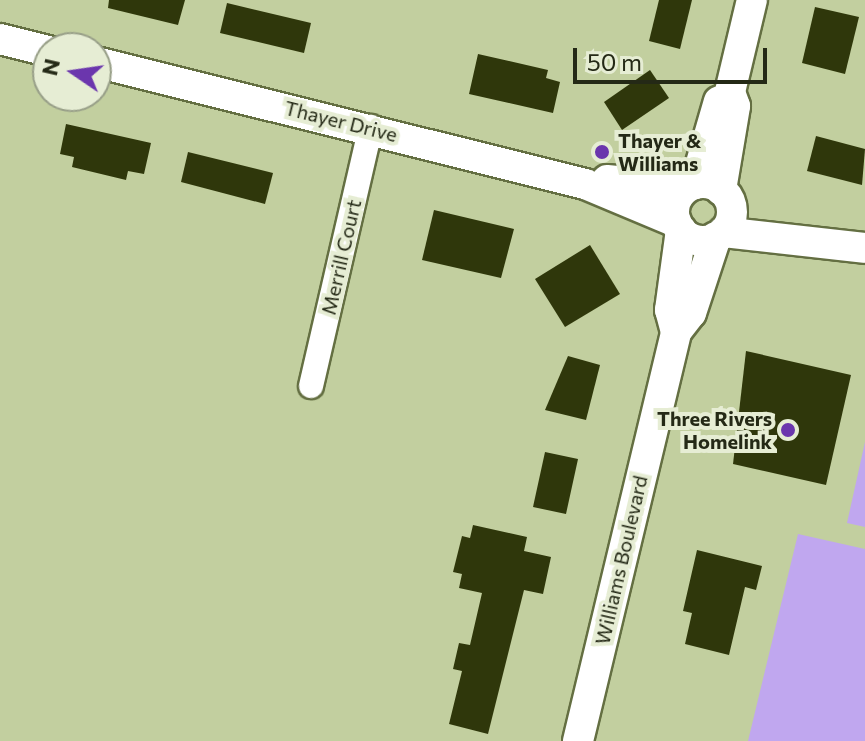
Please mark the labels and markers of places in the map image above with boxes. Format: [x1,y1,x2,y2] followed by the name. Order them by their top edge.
[618,128,701,175] place label: Thayer & Williams
[593,143,611,161] marker: Thayer & Williams
[657,406,772,453] place label: Three Rivers Homelink
[779,421,797,439] marker: Three Rivers Homelink

